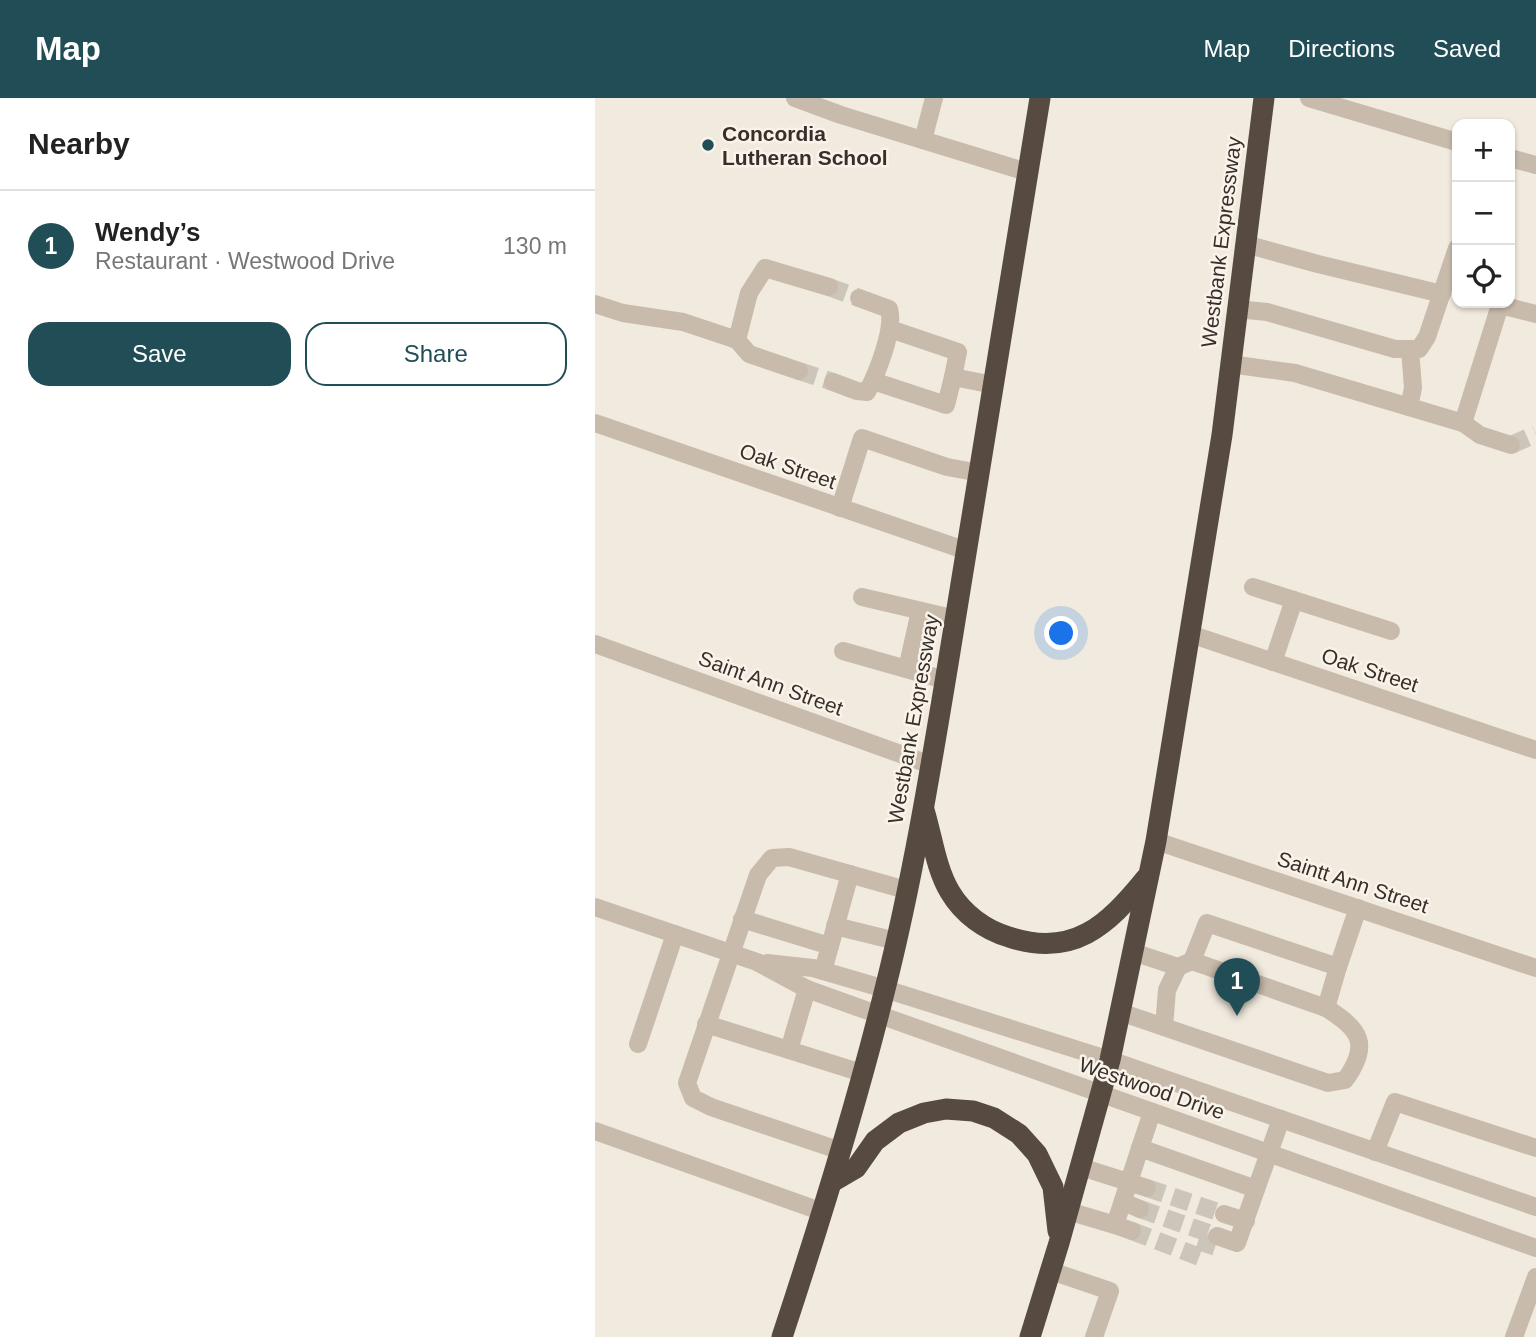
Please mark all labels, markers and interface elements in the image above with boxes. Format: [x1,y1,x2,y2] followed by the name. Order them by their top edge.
[35,30,101,67] text: Map
[1204,35,1250,62] text: Map
[1288,35,1395,62] text: Directions
[1433,35,1501,62] text: Saved
[1452,119,1515,308] map controls
[1452,119,1515,182] button: +
[722,122,888,169] place label: Concordia Lutheran School
[28,127,130,160] text: Nearby
[1197,135,1245,349] street label: Westbank Expressway
[700,137,716,153] marker: Concordia Lutheran School
[1452,182,1515,245] button: −
[95,217,200,247] text: Wendy’s
[45,233,57,259] text: 1
[503,233,567,259] text: 130 m
[1452,245,1515,308] button: locate
[95,248,395,274] text: Restaurant · Westwood Drive
[28,322,291,386] button: Save
[305,322,567,386] button: Share
[737,439,839,493] street label: Oak Street
[883,612,943,825] street label: Westbank Expressway
[1044,616,1078,650] your location
[1319,644,1421,696] street label: Oak Street
[696,646,846,720] street label: Saint Ann Street
[1274,847,1432,917] street label: Saintt Ann Street
[1214,958,1260,1016] pin: 1
[1076,1052,1228,1124] street label: Westwood Drive

